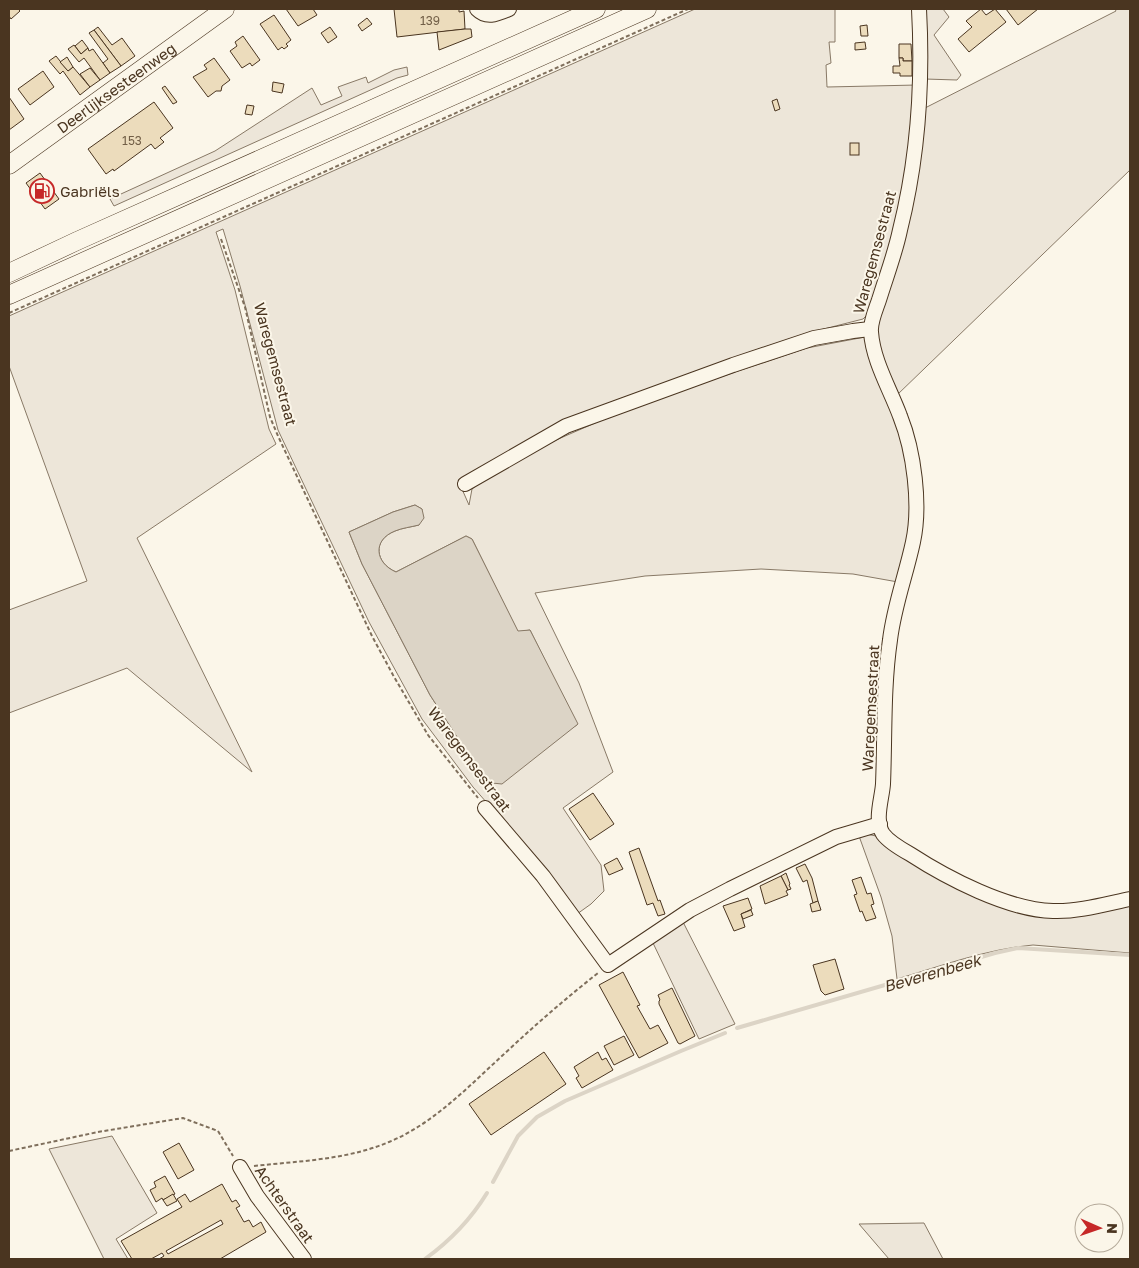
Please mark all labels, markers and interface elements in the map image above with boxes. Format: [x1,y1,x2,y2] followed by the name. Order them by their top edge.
[420,13,440,28] house number: 139
[53,39,179,137] street label: Deerlijksesteenweg
[122,133,142,148] house number: 153
[29,178,55,204] fuel station icon: Gabriëls
[60,182,120,200] place label: Gabriëls
[849,188,899,316] street label: Waregemsestraat
[251,300,301,428] street label: Waregemsestraat
[858,644,882,772] street label: Waregemsestraat
[425,703,515,815] street label: Waregemsestraat
[881,949,985,996] water label: Beverenbeek
[252,1162,318,1246] street label: Achterstraat
[1074,1203,1124,1253] north arrow
[1104,1223,1121,1234] text: N

